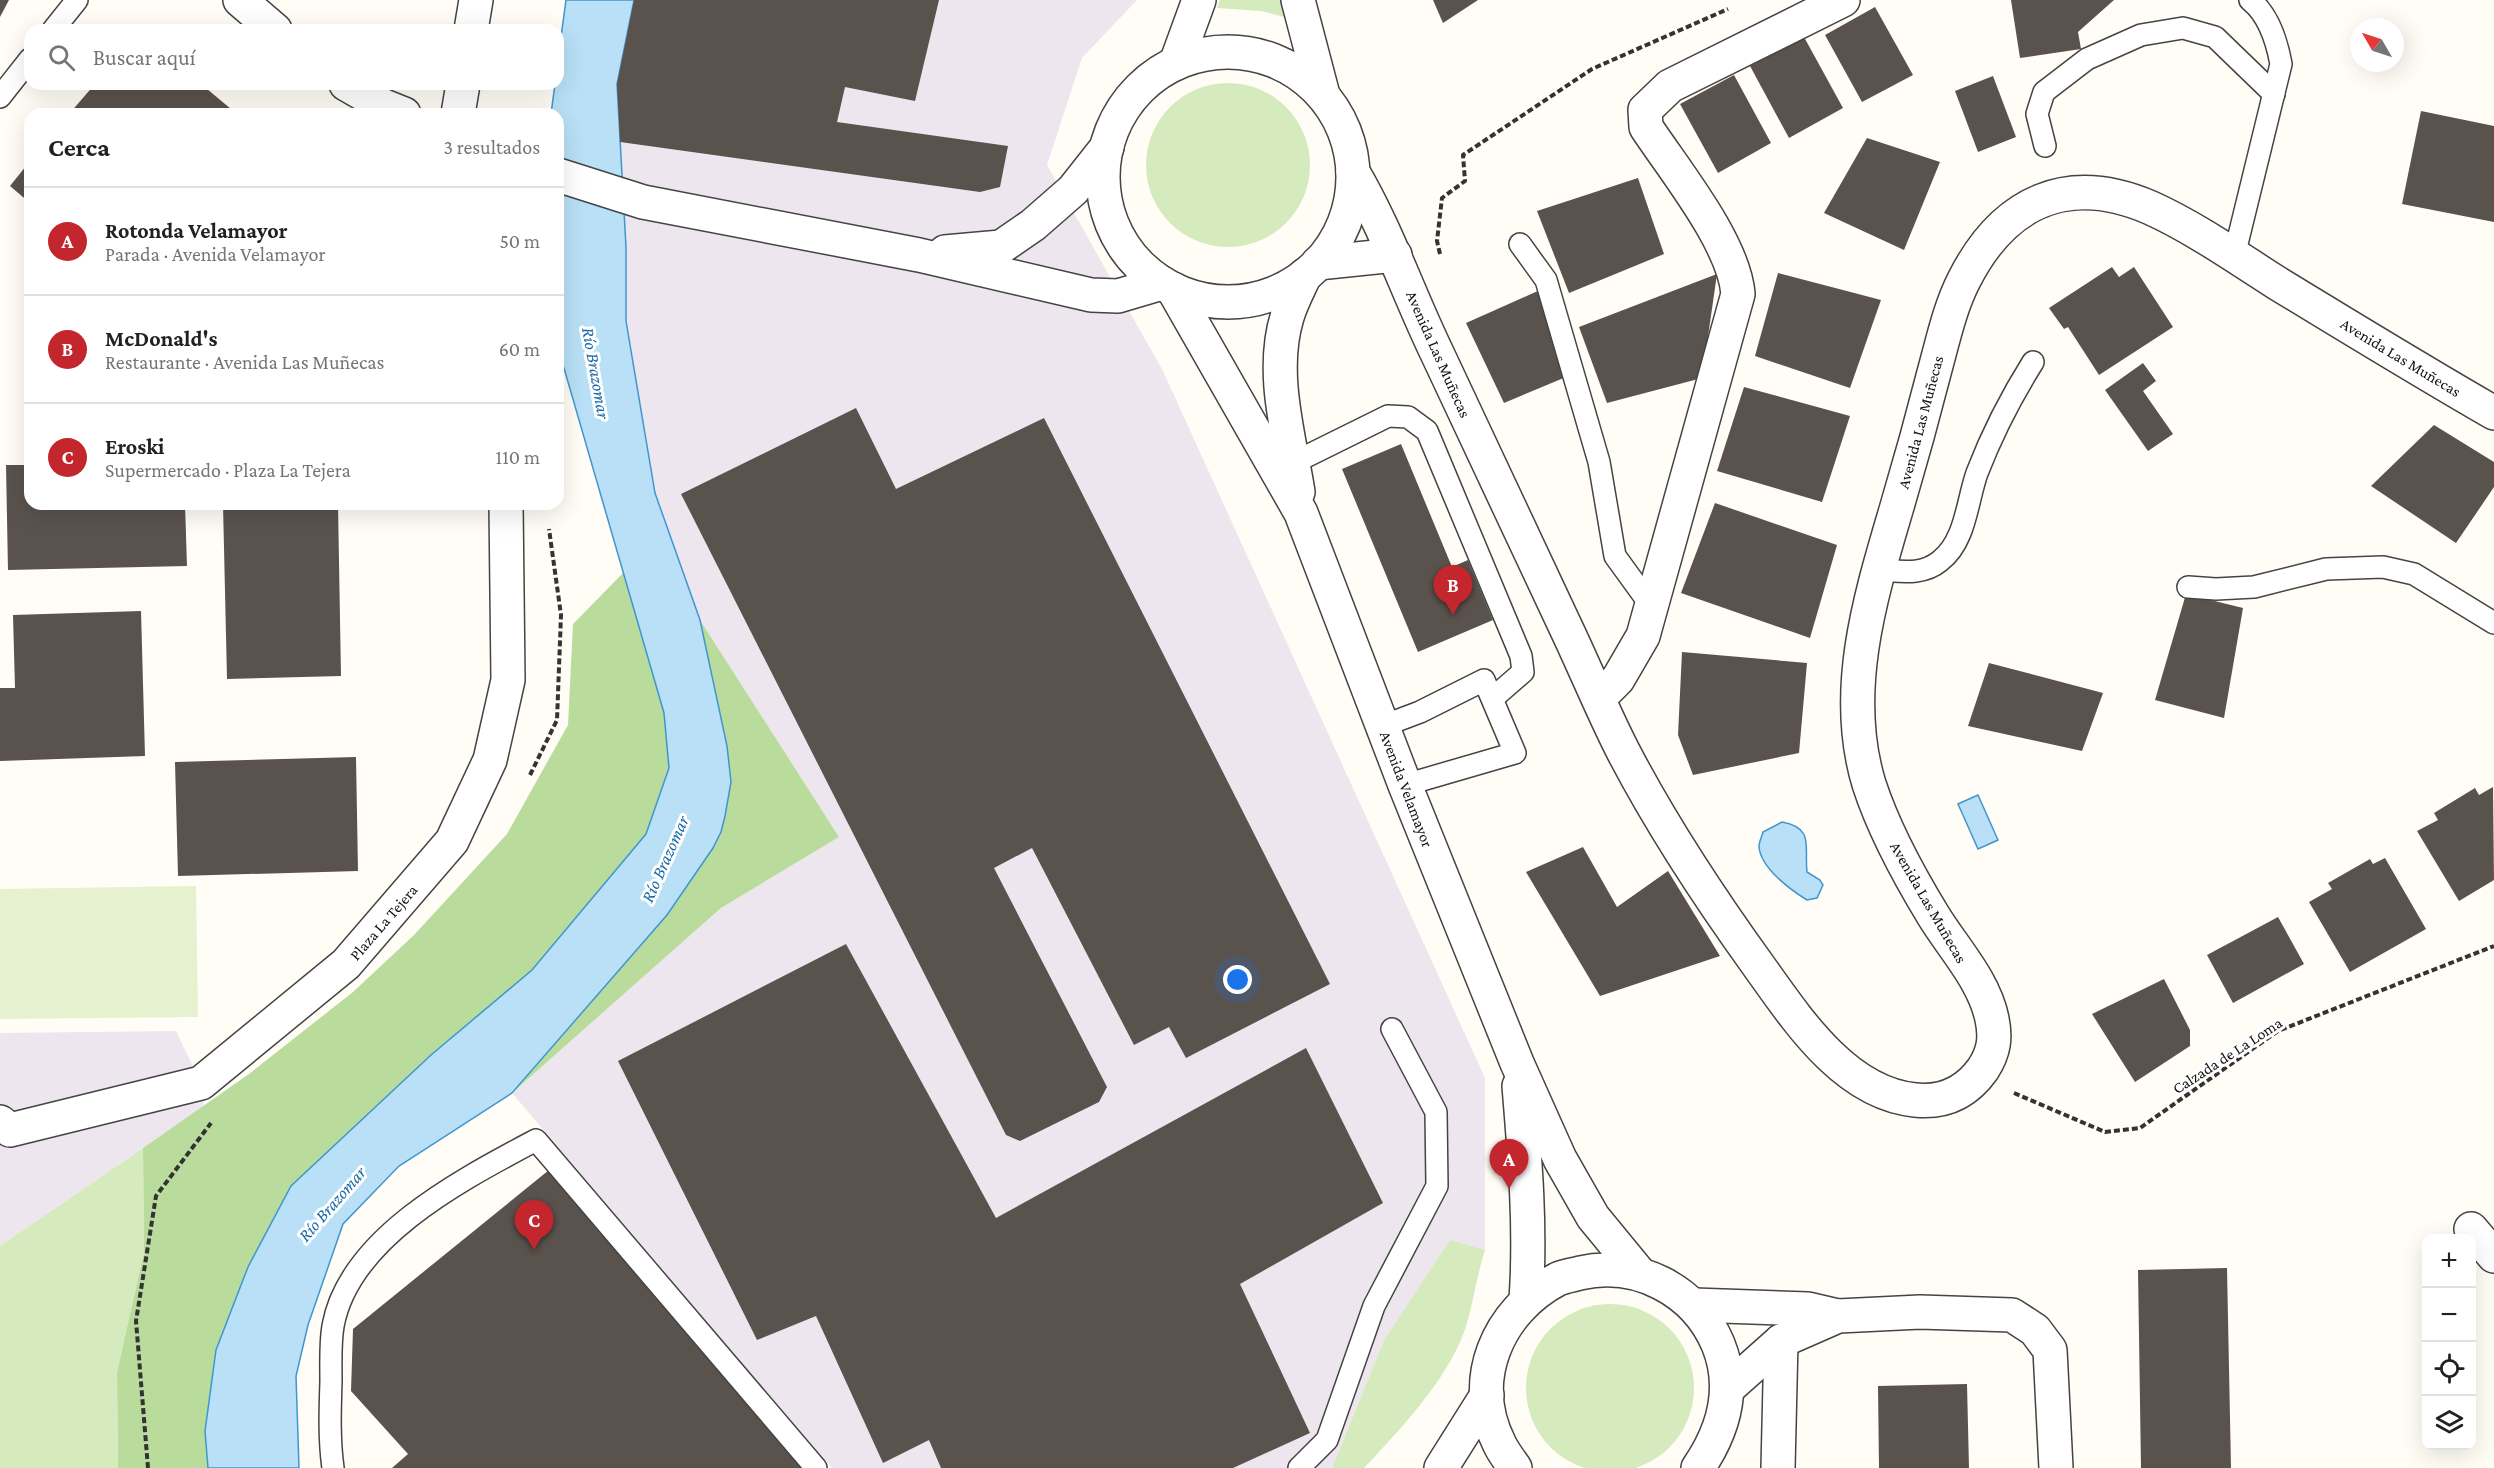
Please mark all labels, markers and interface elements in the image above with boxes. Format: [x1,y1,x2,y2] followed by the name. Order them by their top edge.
[2350,18,2404,72] north arrow
[24,24,564,90] search box
[45,41,78,74] icon: search
[93,45,195,70] text: Buscar aquí
[48,133,110,162] text: Cerca
[443,136,540,158] text: 3 resultados
[105,218,287,243] text: Rotonda Velamayor
[62,230,73,252] text: A
[499,230,540,252] text: 50 m
[105,243,326,265] text: Parada · Avenida Velamayor
[1403,288,1474,420] street label: Avenida Las Muñecas
[2338,315,2464,400] street label: Avenida Las Muñecas
[105,326,218,351] text: McDonald's
[578,326,614,421] water label: Río Brazomar
[62,338,73,360] text: B
[499,338,540,360] text: 60 m
[105,351,384,373] text: Restaurante · Avenida Las Muñecas
[1895,354,1946,491] street label: Avenida Las Muñecas
[105,434,164,459] text: Eroski
[61,446,74,468] text: C
[496,446,540,468] text: 110 m
[105,459,351,481] text: Supermercado · Plaza La Tejera
[1434,566,1472,615] pin: B
[1376,729,1437,850] street label: Avenida Velamayor
[637,812,693,905] water label: Río Brazomar
[1887,839,1970,966] street label: Avenida Las Muñecas
[346,881,422,964] street label: Plaza La Tejera
[1223,965,1252,994] your location
[2169,1013,2286,1097] street label: Calzada de La Loma
[1490,1140,1528,1189] pin: A
[294,1162,370,1245] water label: Río Brazomar
[514,1200,554,1250] pin: C
[2422,1234,2476,1450] map controls
[2422,1234,2476,1288] button: +
[2422,1288,2476,1342] button: −
[2422,1342,2476,1396] button: locate
[2422,1396,2476,1450] button: layers

